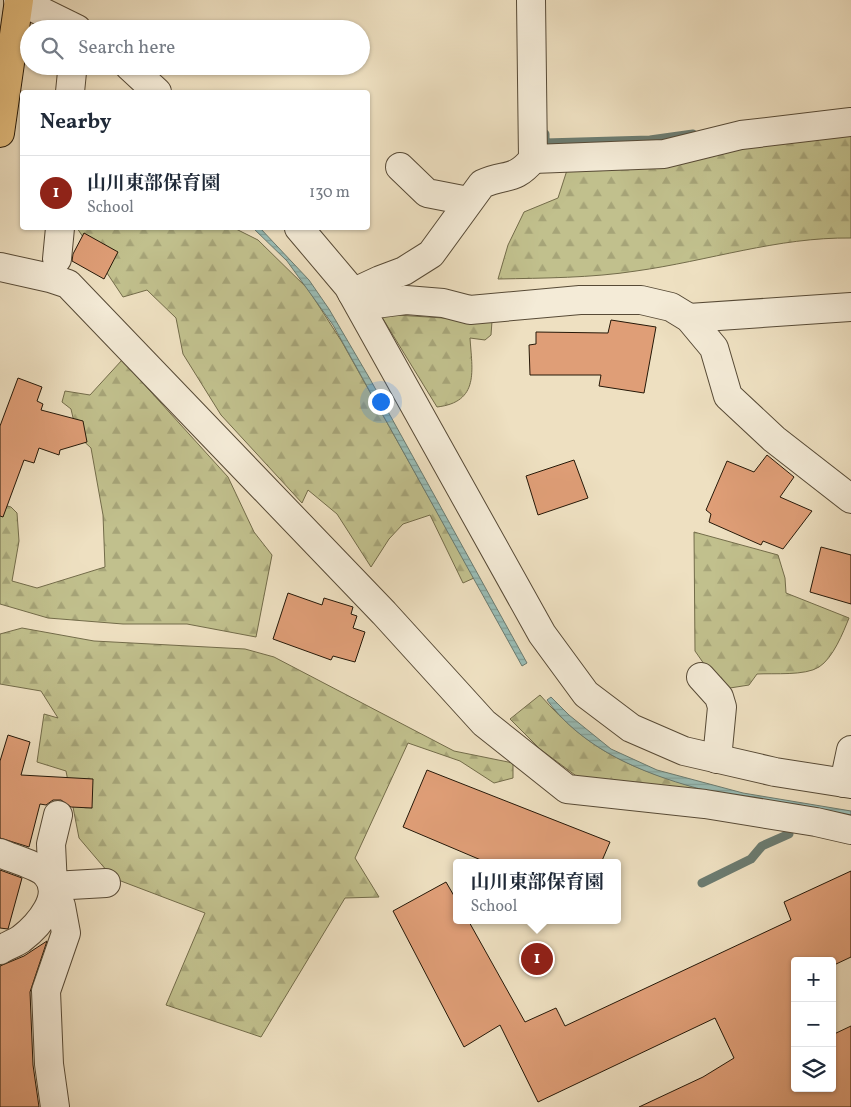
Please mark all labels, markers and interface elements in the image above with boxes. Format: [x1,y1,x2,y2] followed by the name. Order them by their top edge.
[20,20,370,75] search box
[38,34,66,62] icon: search
[78,35,175,61] text: Search here
[40,108,111,137] text: Nearby
[87,171,220,197] text: 山川東部保育園
[53,182,59,204] text: 1
[309,182,350,204] text: 130 m
[87,197,134,219] text: School
[368,389,394,415] your location
[453,859,621,924] popup
[470,870,604,896] text: 山川東部保育園
[470,896,517,918] text: School
[521,940,553,978] pin: 1
[791,957,836,1092] map controls
[791,957,836,1002] button: +
[791,1002,836,1047] button: −
[791,1047,836,1092] button: layers

